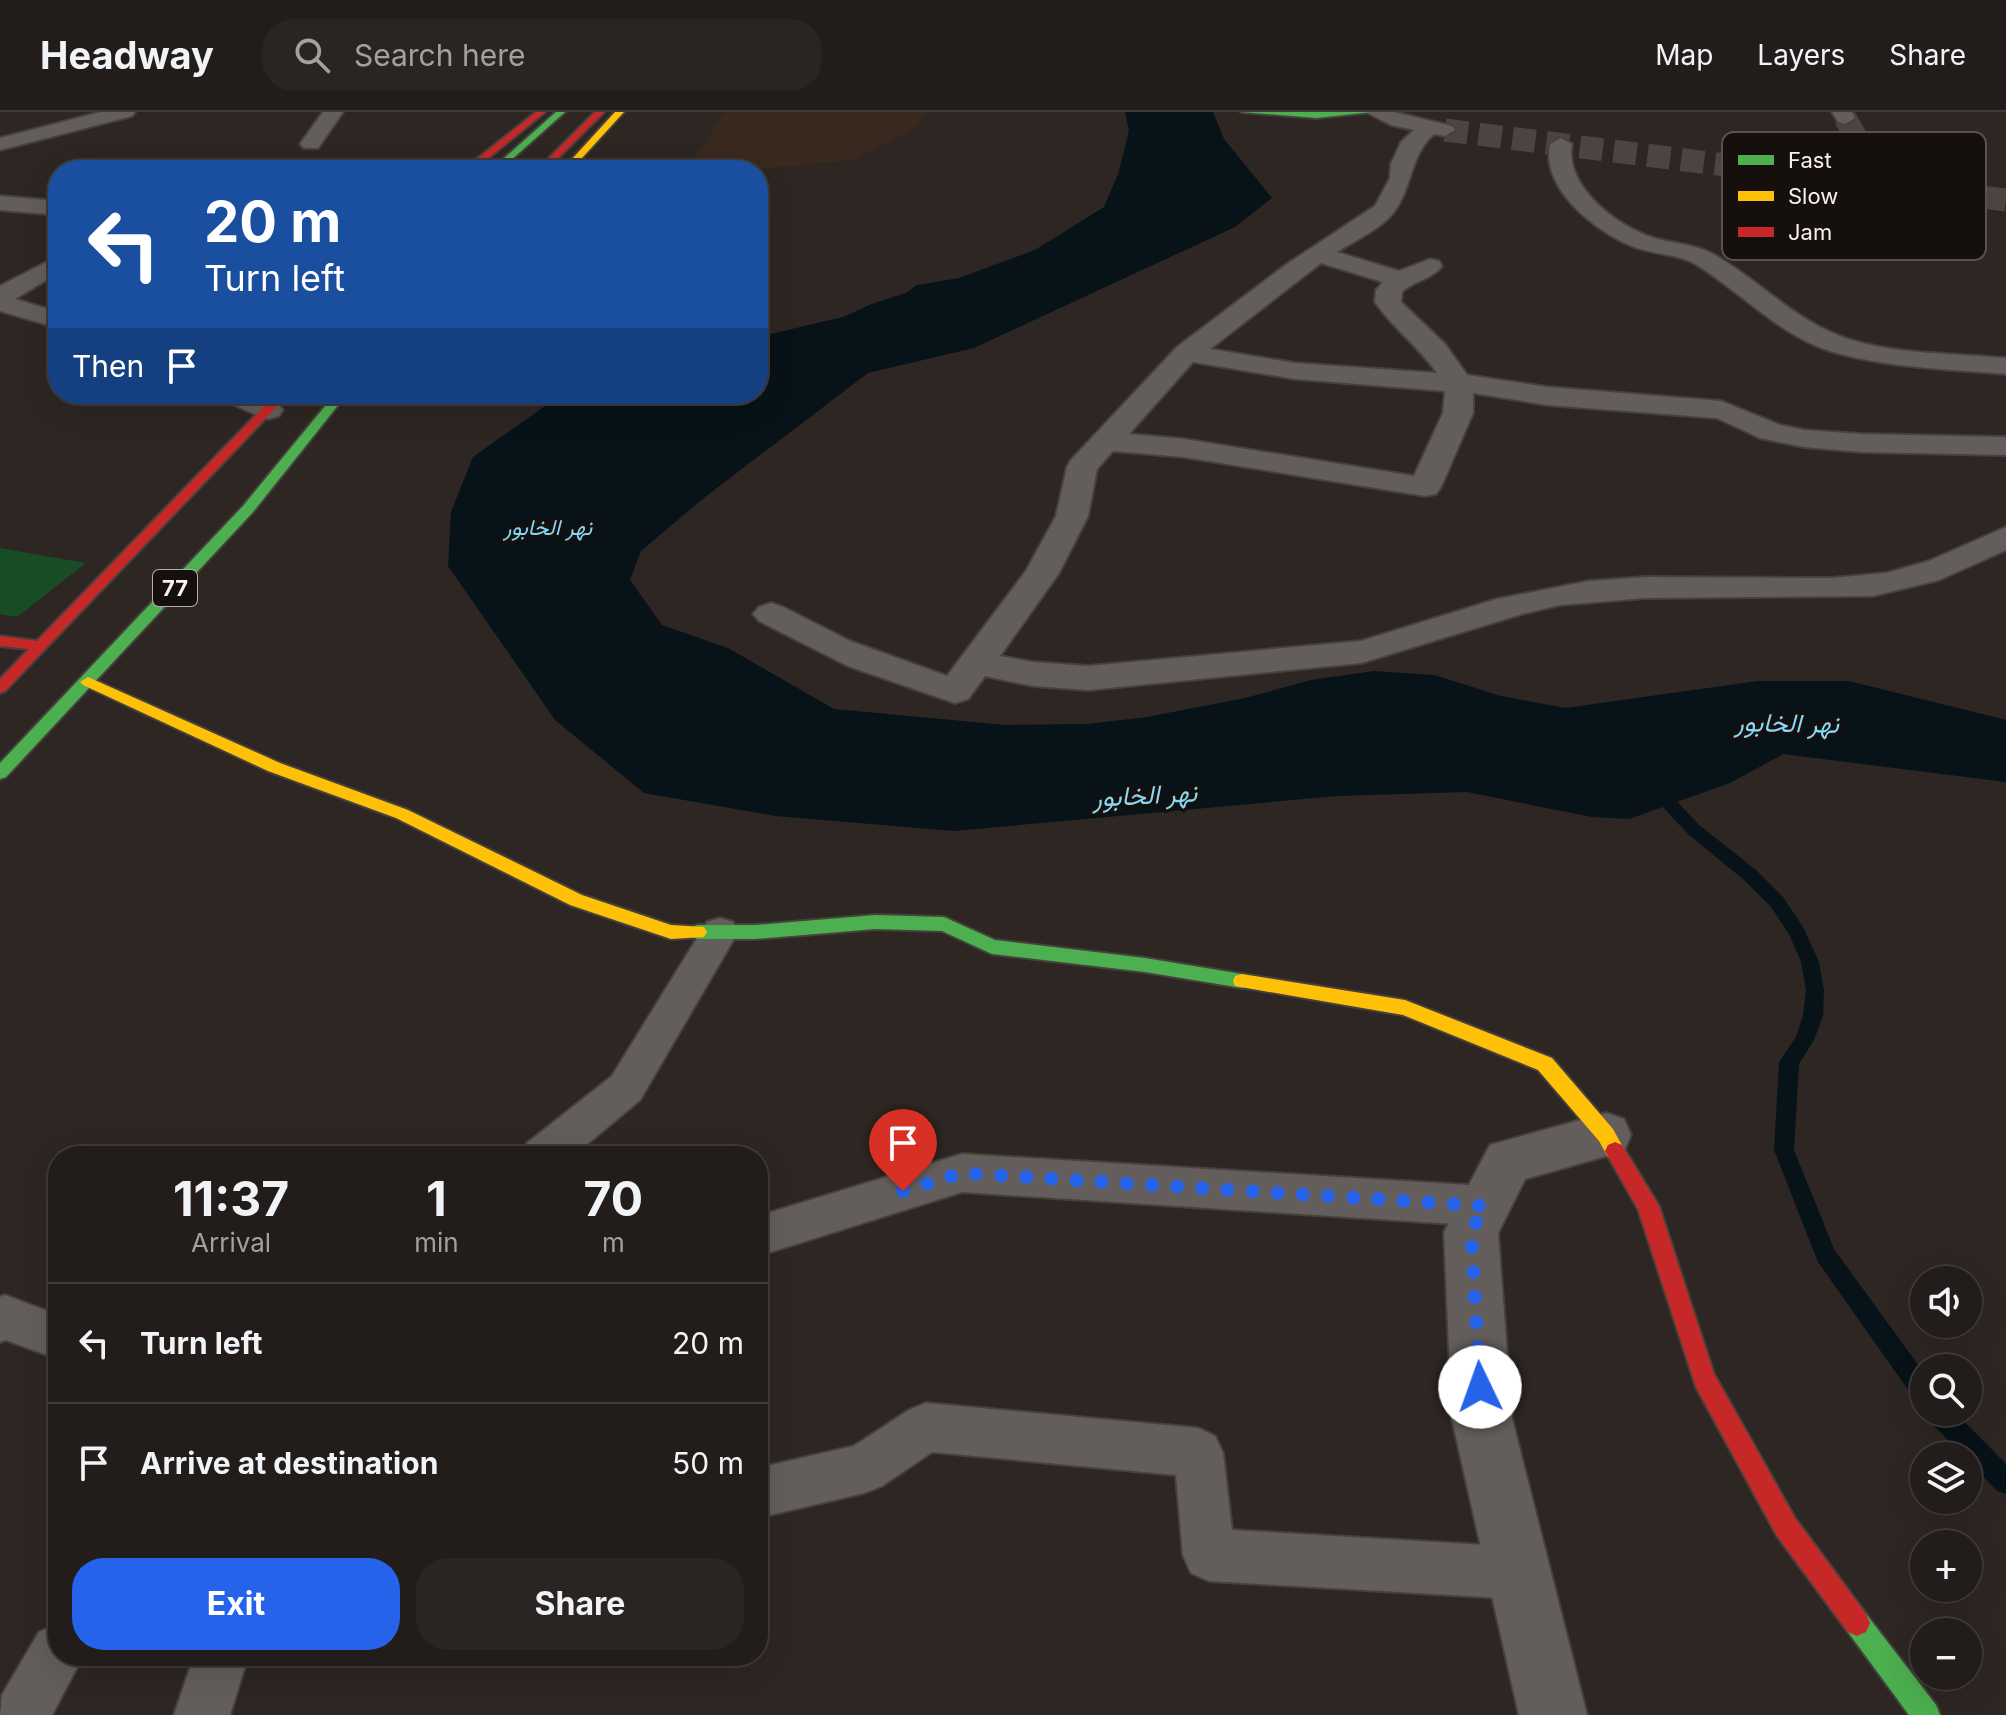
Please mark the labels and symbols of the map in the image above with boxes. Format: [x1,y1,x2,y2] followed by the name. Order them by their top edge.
[1722,132,1986,260] legend
[1788,147,1832,173] text: Fast
[1788,183,1838,209] text: Slow
[1788,219,1832,245] text: Jam
[502,514,594,541] water label: نهر الخابور
[153,570,197,606] road number: 77
[1733,706,1841,740] water label: نهر الخابور
[1090,776,1199,814] water label: نهر الخابور
[869,1109,937,1191] pin
[1438,1345,1522,1429] position arrow

